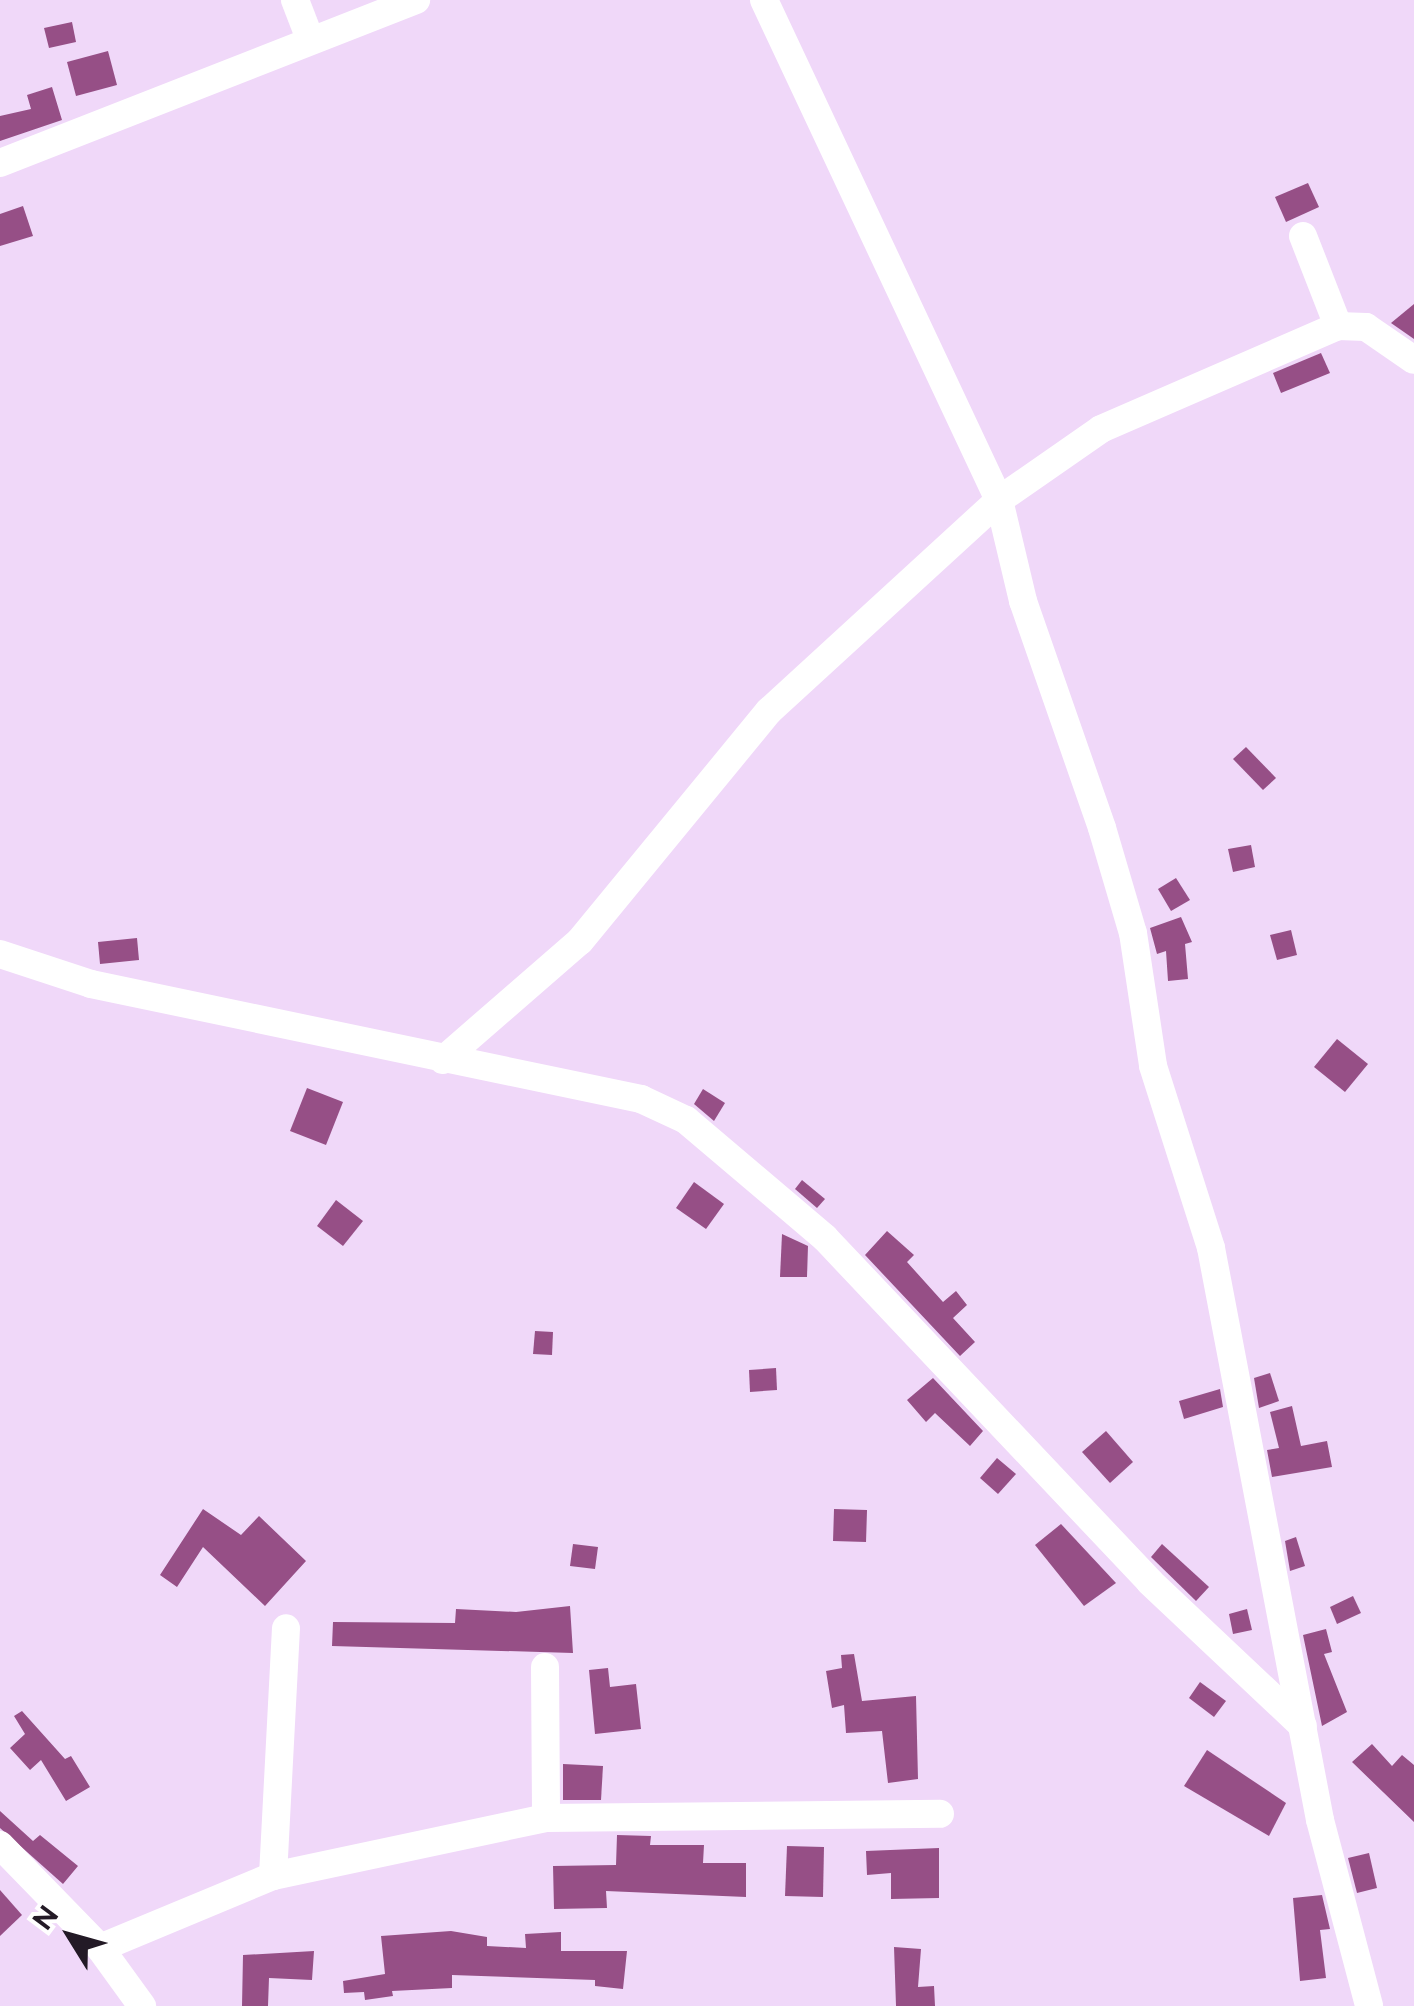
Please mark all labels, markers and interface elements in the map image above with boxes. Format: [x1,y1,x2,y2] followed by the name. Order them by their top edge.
[20,1886,120,1986] north arrow
[26,1899,65,1936] text: N

